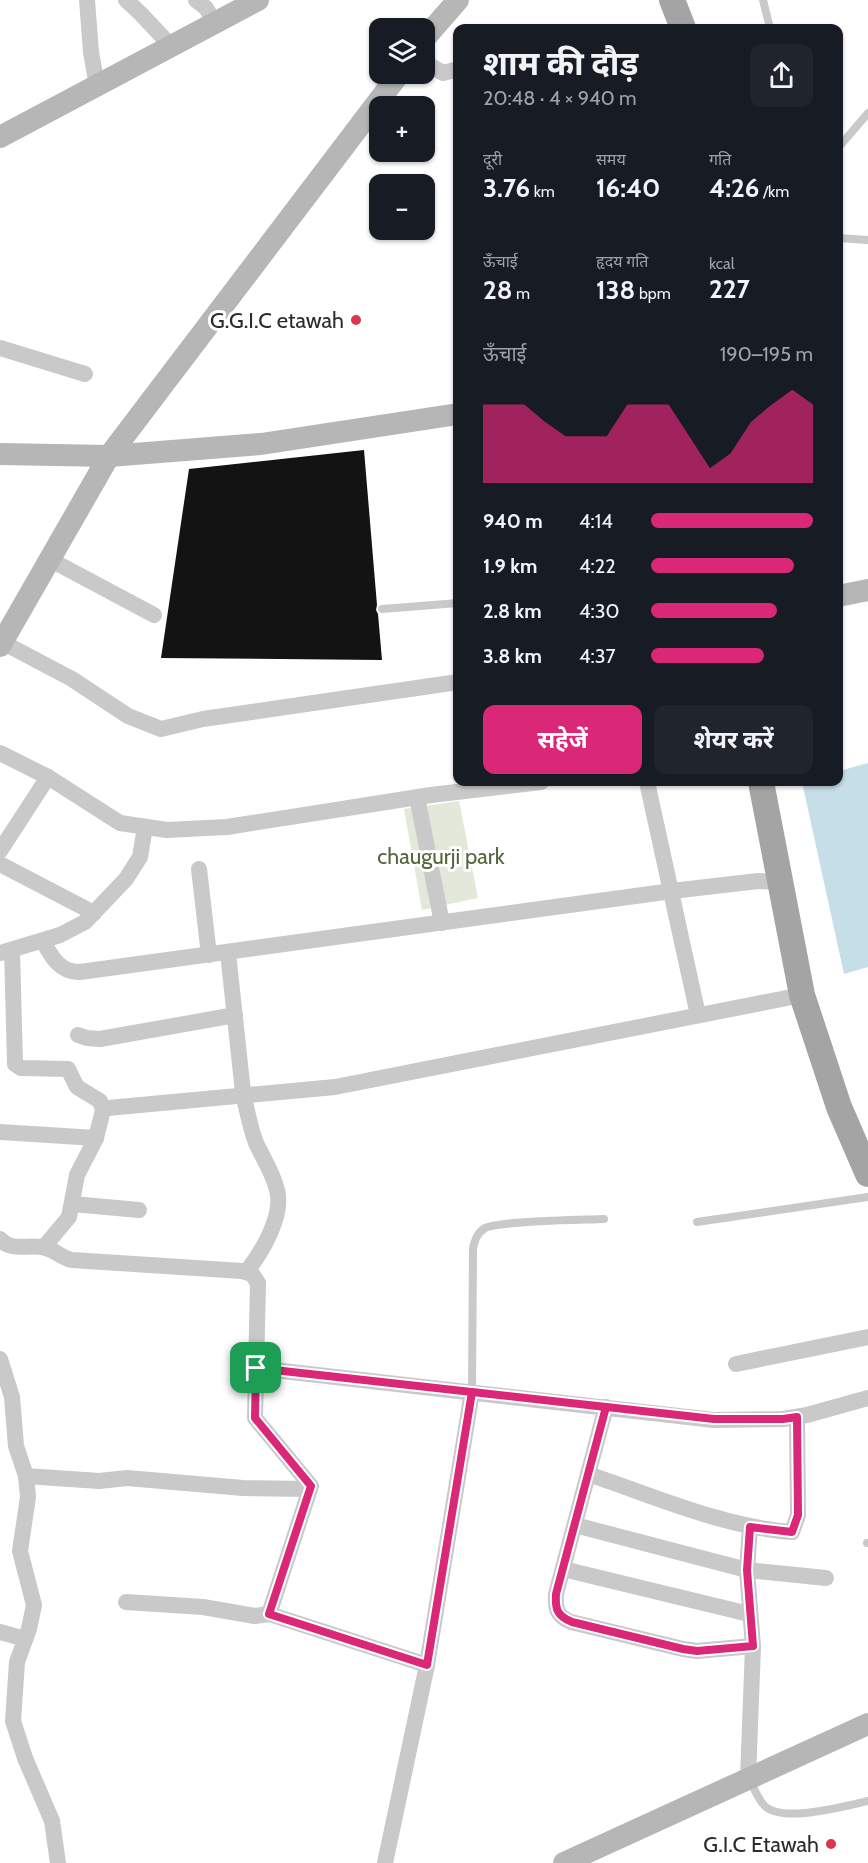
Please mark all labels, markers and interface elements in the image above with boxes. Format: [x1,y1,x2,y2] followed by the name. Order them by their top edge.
[369,18,435,240] map controls
[369,18,435,84] button: layers
[483,43,638,83] text: शाम की दौड़
[750,44,813,107] button: share
[483,86,637,110] text: 20:48 · 4 × 940 m
[369,96,435,162] button: +
[483,150,502,169] text: दूरी
[596,150,626,169] text: समय
[709,150,731,169] text: गति
[483,172,530,204] text: 3.76
[596,172,660,204] text: 16:40
[709,172,759,204] text: 4:26
[369,174,435,240] button: −
[530,182,555,201] text: km
[759,182,789,201] text: /km
[483,252,518,271] text: ऊँचाई
[596,252,648,271] text: हृदय गति
[709,254,735,273] text: kcal
[709,273,750,305] text: 227
[483,274,512,306] text: 28
[596,274,635,306] text: 138
[512,284,530,303] text: m
[635,284,671,303] text: bpm
[210,307,344,334] place label: G.G.I.C etawah
[349,313,363,327] marker: G.G.I.C etawah
[483,342,526,366] text: ऊँचाई
[720,342,813,366] text: 190–195 m
[483,509,543,533] text: 940 m
[579,509,613,533] text: 4:14
[483,554,537,578] text: 1.9 km
[579,554,616,578] text: 4:22
[483,599,542,623] text: 2.8 km
[579,599,620,623] text: 4:30
[483,644,542,668] text: 3.8 km
[579,644,616,668] text: 4:37
[483,705,642,774] button: सहेजें
[654,705,813,774] button: शेयर करें
[377,843,505,870] park label: chaugurji park
[230,1342,281,1393] pin
[239,1351,272,1384] icon: arrive
[703,1831,819,1858] place label: G.I.C Etawah
[824,1837,838,1851] marker: G.I.C Etawah

